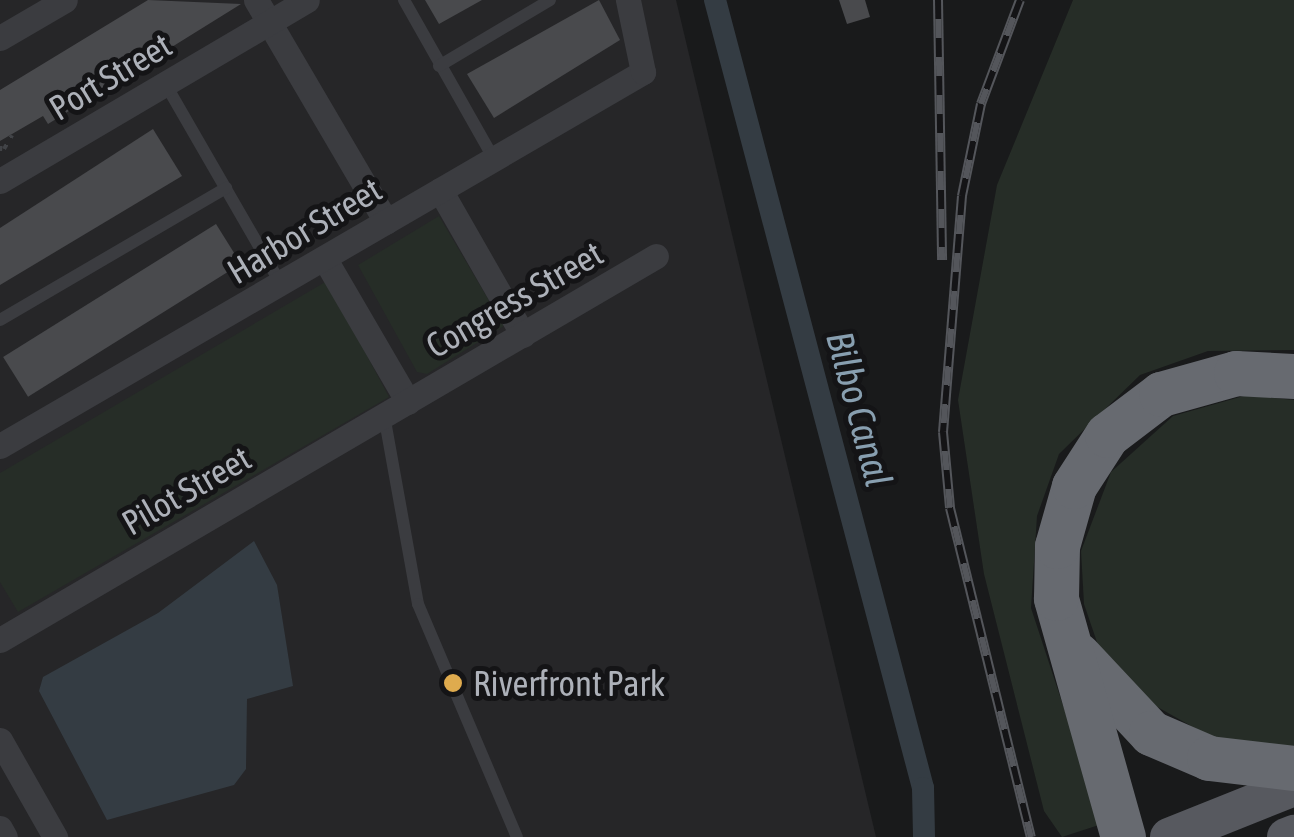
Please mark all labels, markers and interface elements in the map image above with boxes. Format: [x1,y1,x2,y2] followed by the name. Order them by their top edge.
[41,23,179,129] street label: Port Street
[220,168,388,292] street label: Harbor Street
[418,232,610,366] street label: Congress Street
[816,326,902,492] water label: Bilbo Canal
[114,436,258,544] street label: Pilot Street
[473,662,665,704] place label: Riverfront Park
[442,672,464,694] marker: Riverfront Park

